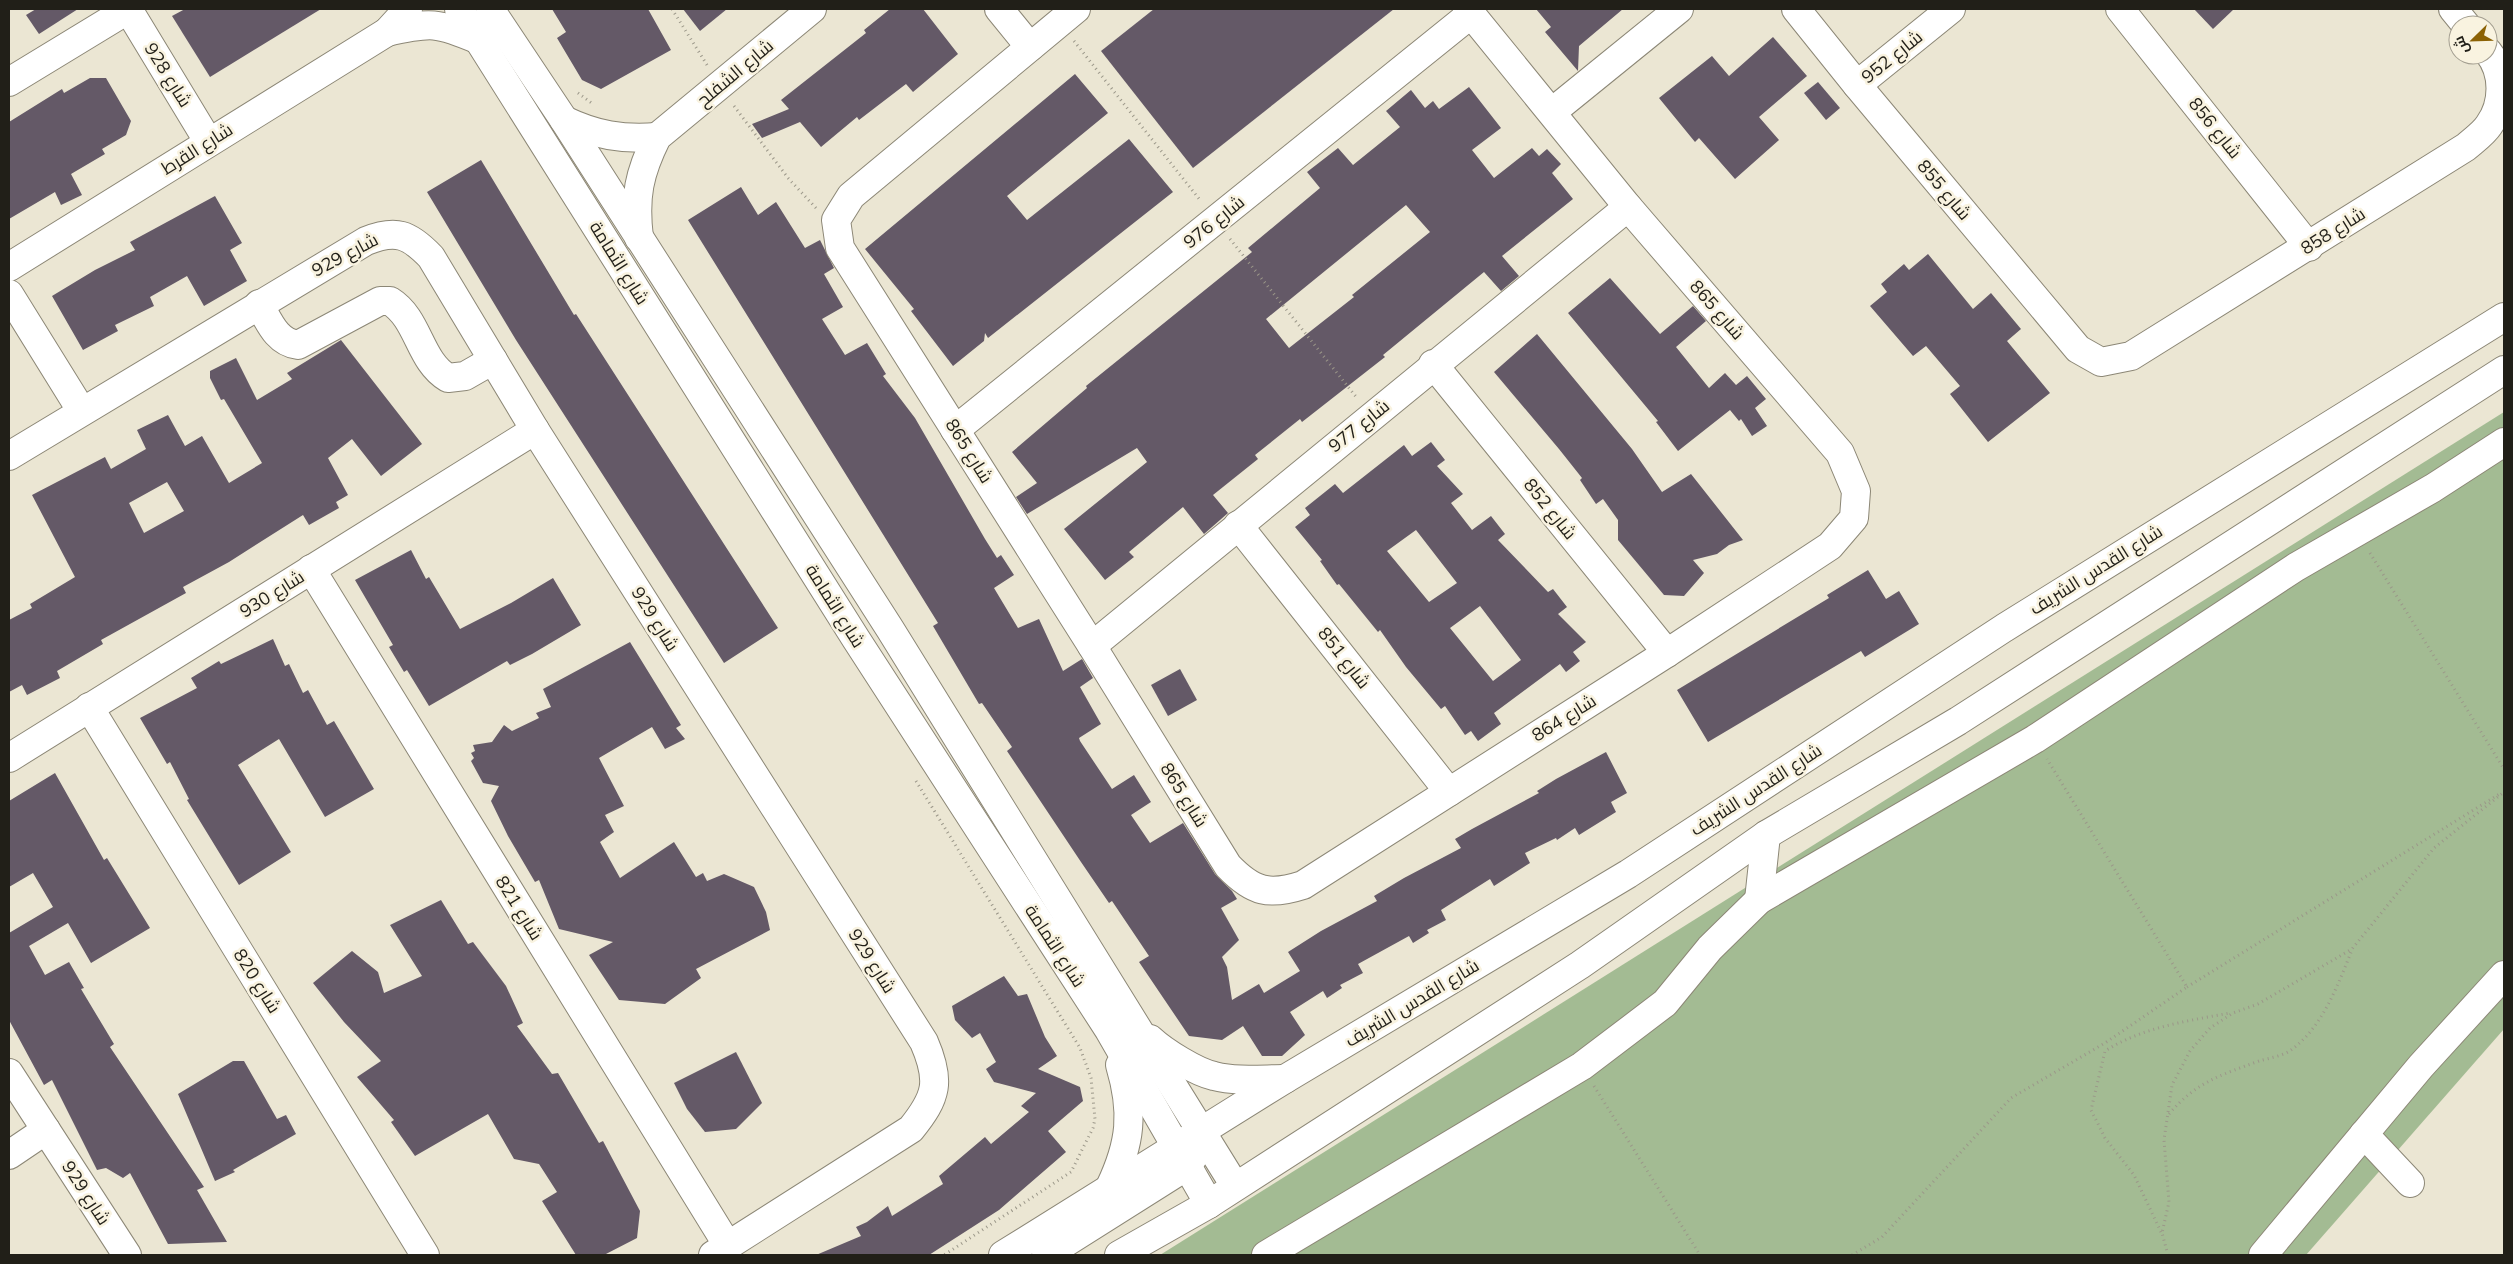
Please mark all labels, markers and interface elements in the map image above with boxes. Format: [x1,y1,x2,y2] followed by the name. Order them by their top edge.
[2448,15,2498,65] north arrow
[1856,25,1928,89] street label: شارع 952
[2449,33,2473,57] text: ش
[692,34,778,112] street label: شارع الشفلح
[139,38,197,112] street label: شارع 928
[2183,92,2247,164] street label: شارع 856
[157,118,237,180] street label: شارع القرط
[1912,155,1976,225] street label: شارع 855
[1178,190,1250,254] street label: شارع 976
[2296,202,2370,260] street label: شارع 858
[584,217,654,309] street label: شارع الثمامة
[308,228,382,282] street label: شارع 929
[1684,275,1750,345] street label: شارع 865
[1323,394,1395,458] street label: شارع 977
[940,414,998,488] street label: شارع 865
[1518,473,1582,545] street label: شارع 852
[2025,519,2167,621] street label: شارع القدس الشريف
[800,560,870,652] street label: شارع الثمامة
[235,565,309,623] street label: شارع 930
[626,582,684,656] street label: شارع 929
[1312,622,1376,694] street label: شارع 851
[1527,689,1601,747] street label: شارع 864
[1685,738,1827,842] street label: شارع القدس الشريف
[1155,758,1213,832] street label: شارع 865
[490,871,548,945] street label: شارع 821
[1019,900,1091,992] street label: شارع الثمامة
[843,924,901,998] street label: شارع 929
[228,944,286,1018] street label: شارع 820
[1340,953,1484,1053] street label: شارع القدس الشريف
[56,1156,116,1230] street label: شارع 929

